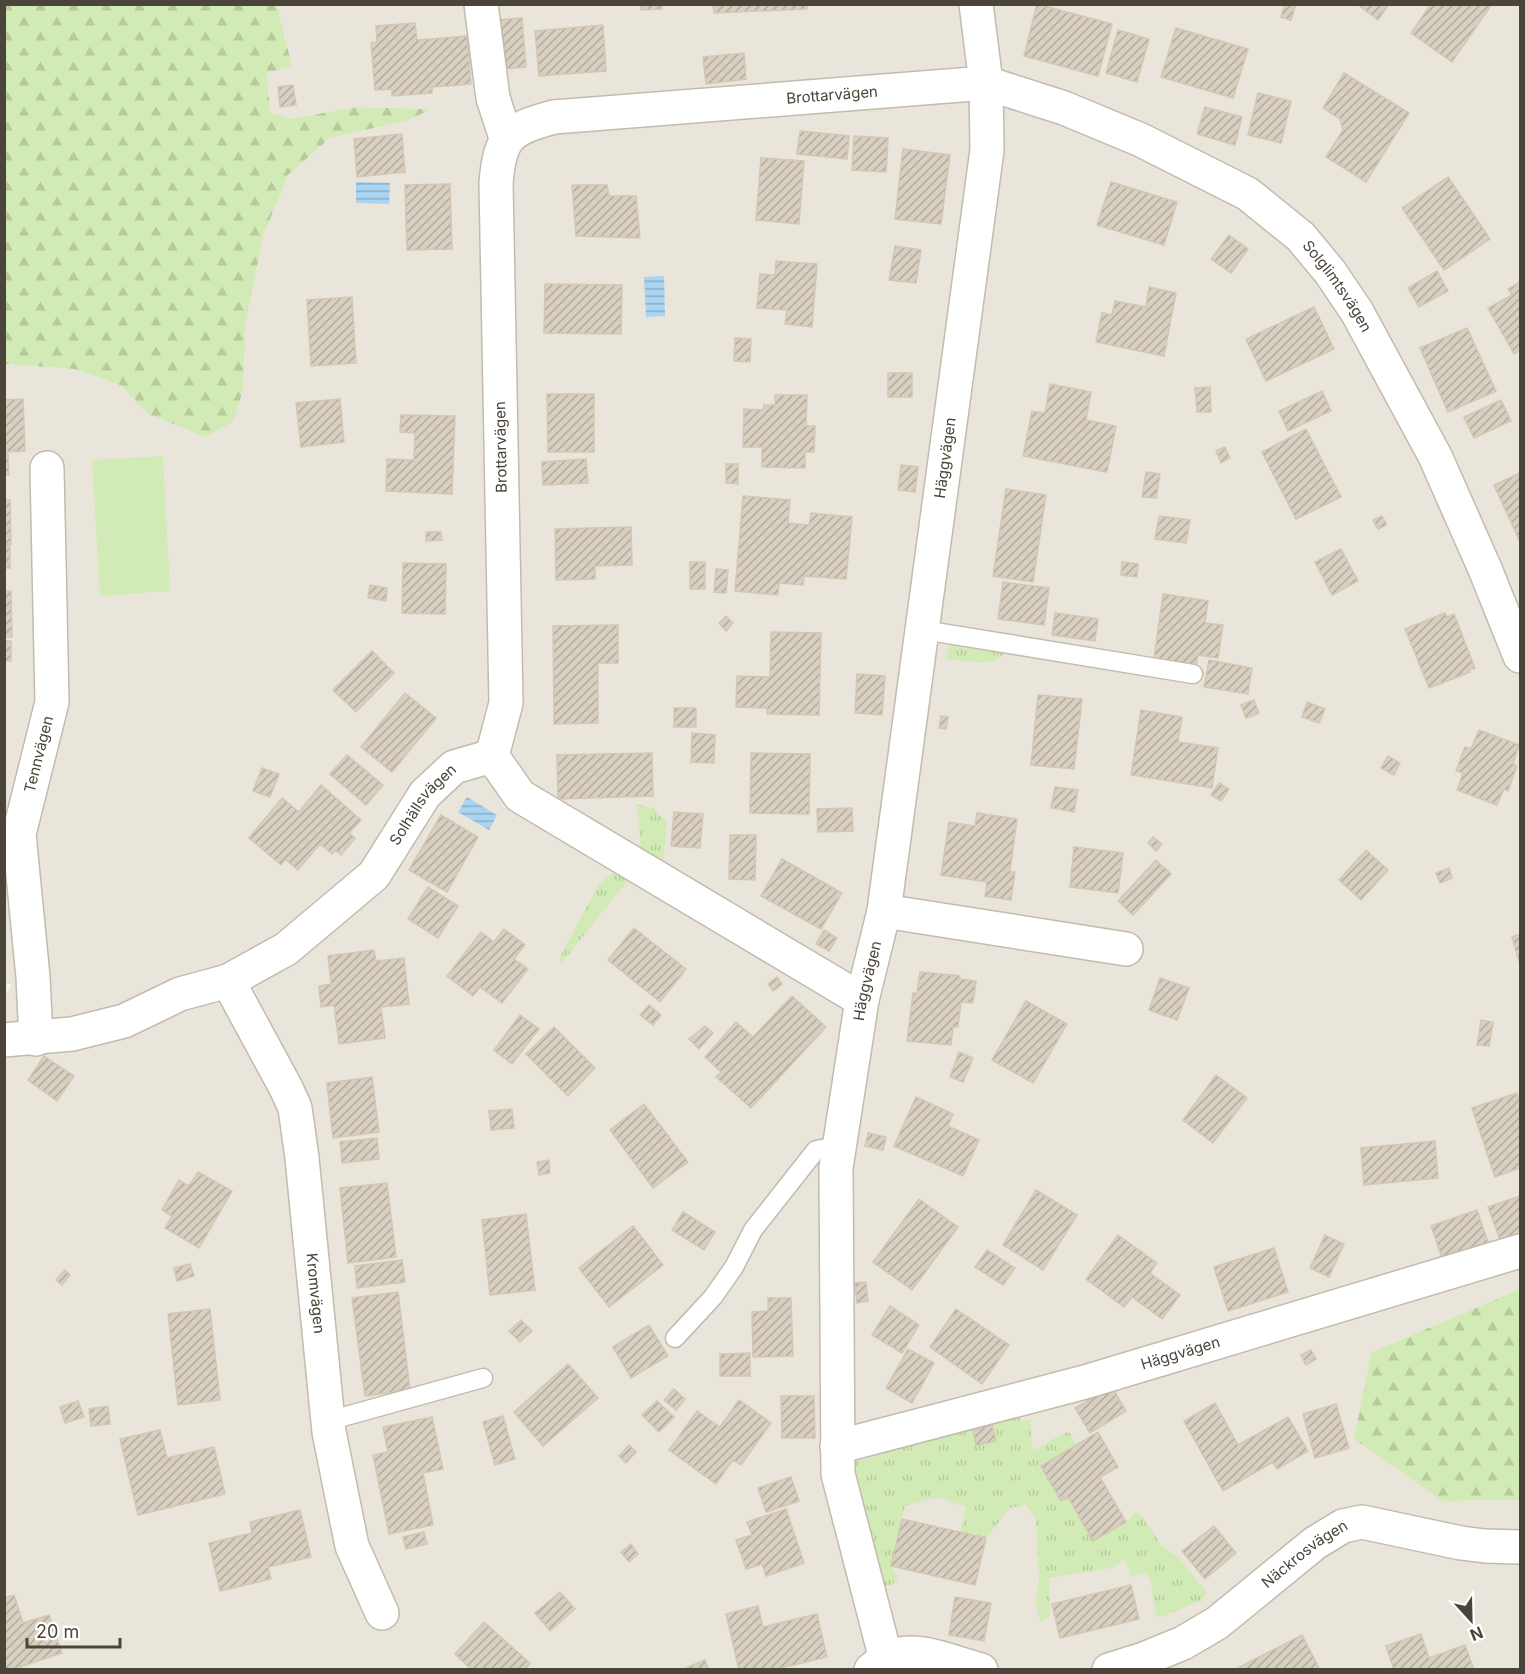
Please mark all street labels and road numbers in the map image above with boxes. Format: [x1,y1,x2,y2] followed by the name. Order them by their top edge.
[786,82,879,108] street label: Brottarvägen
[1299,236,1376,335] street label: Solglimtsvägen
[490,401,511,493] street label: Brottarvägen
[930,416,960,500] street label: Häggvägen
[20,714,57,794] street label: Tennvägen
[385,760,460,849] street label: Solhällsvägen
[849,939,885,1022] street label: Häggvägen
[302,1252,329,1334] street label: Kromvägen
[1138,1332,1222,1374] street label: Häggvägen
[1258,1516,1351,1592] street label: Näckrosvägen

